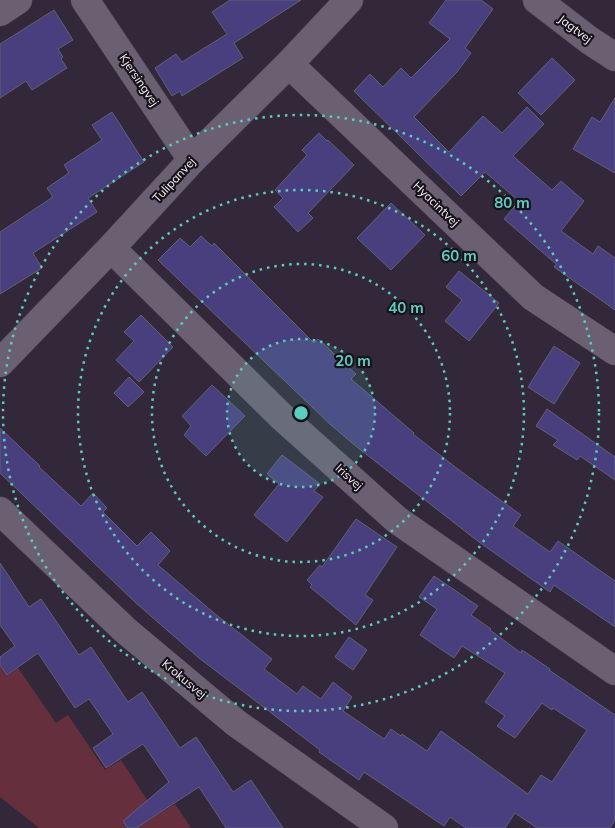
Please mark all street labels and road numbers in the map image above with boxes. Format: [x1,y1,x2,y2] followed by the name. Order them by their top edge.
[555,11,595,46] street label: Jagtvej
[116,51,162,109] street label: Kjersingvej
[149,154,198,205] street label: Tulipanvej
[410,178,463,229] street label: Hyacintvej
[332,460,366,493] street label: Irisvej
[159,656,210,702] street label: Krokusvej

